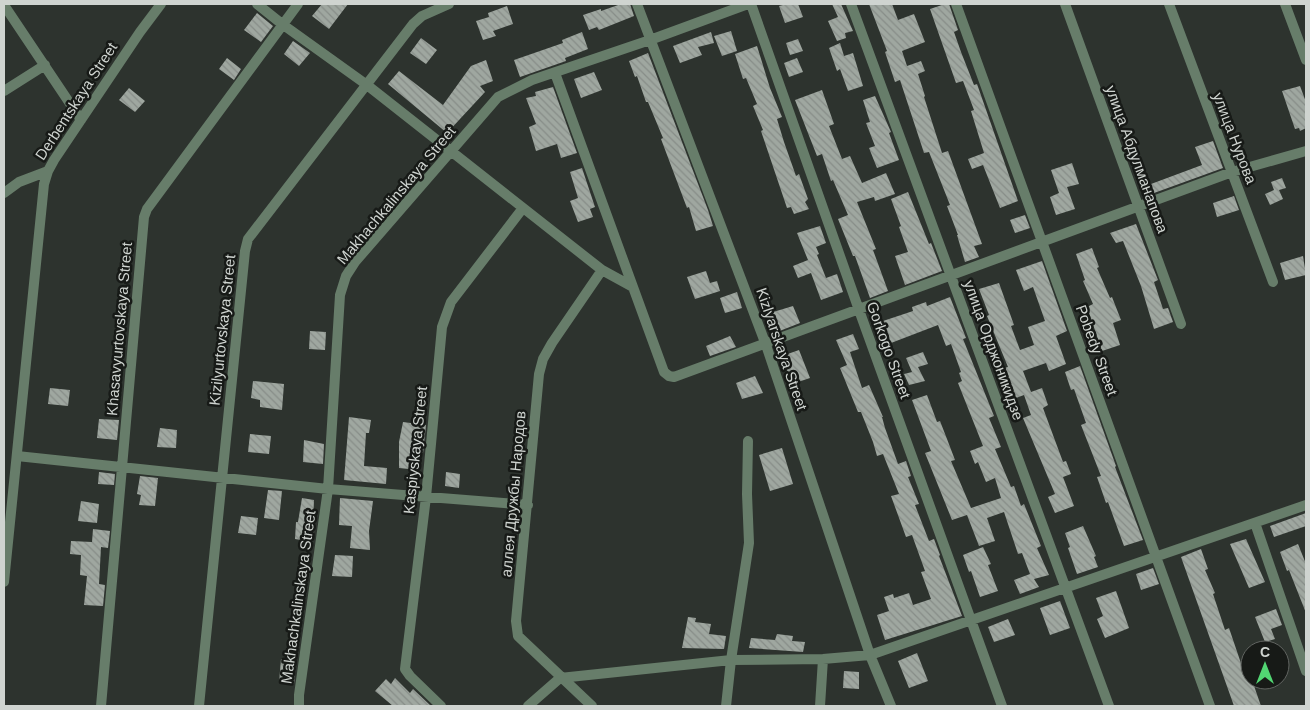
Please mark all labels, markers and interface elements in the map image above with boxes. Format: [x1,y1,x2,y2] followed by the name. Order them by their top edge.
[32,38,121,163] street label: Derbentskaya Street
[1102,83,1172,236] street label: улица Абдулманапова
[1210,90,1260,187] street label: улица Нурова
[333,122,459,268] street label: Makhachkalinskaya Street
[103,241,135,417] street label: Khasavyurtovskaya Street
[206,253,238,406] street label: Kizilyurtovskaya Street
[961,278,1027,422] street label: улица Орджоникидзе
[753,286,811,413] street label: Kizlyarskaya Street
[864,299,915,401] street label: Gorkogo Street
[1073,302,1122,398] street label: Pobedy Street
[400,384,430,515] street label: Kaspiyskaya Street
[497,410,529,578] street label: аллея Дружбы Народов
[277,508,319,685] street label: Makhachkalinskaya Street
[1240,640,1290,690] north arrow
[1260,644,1270,660] text: С

